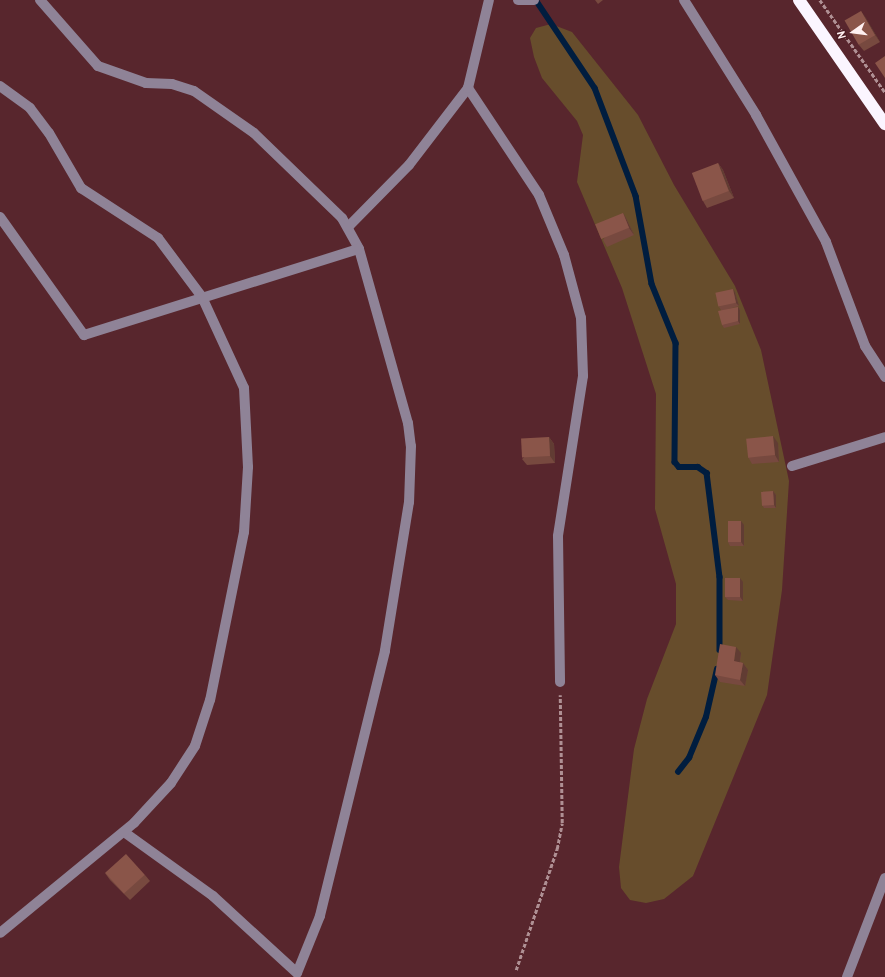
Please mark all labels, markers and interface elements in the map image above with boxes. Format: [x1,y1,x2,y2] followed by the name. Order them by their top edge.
[833,12,873,52] north arrow
[834,30,849,40] text: N

